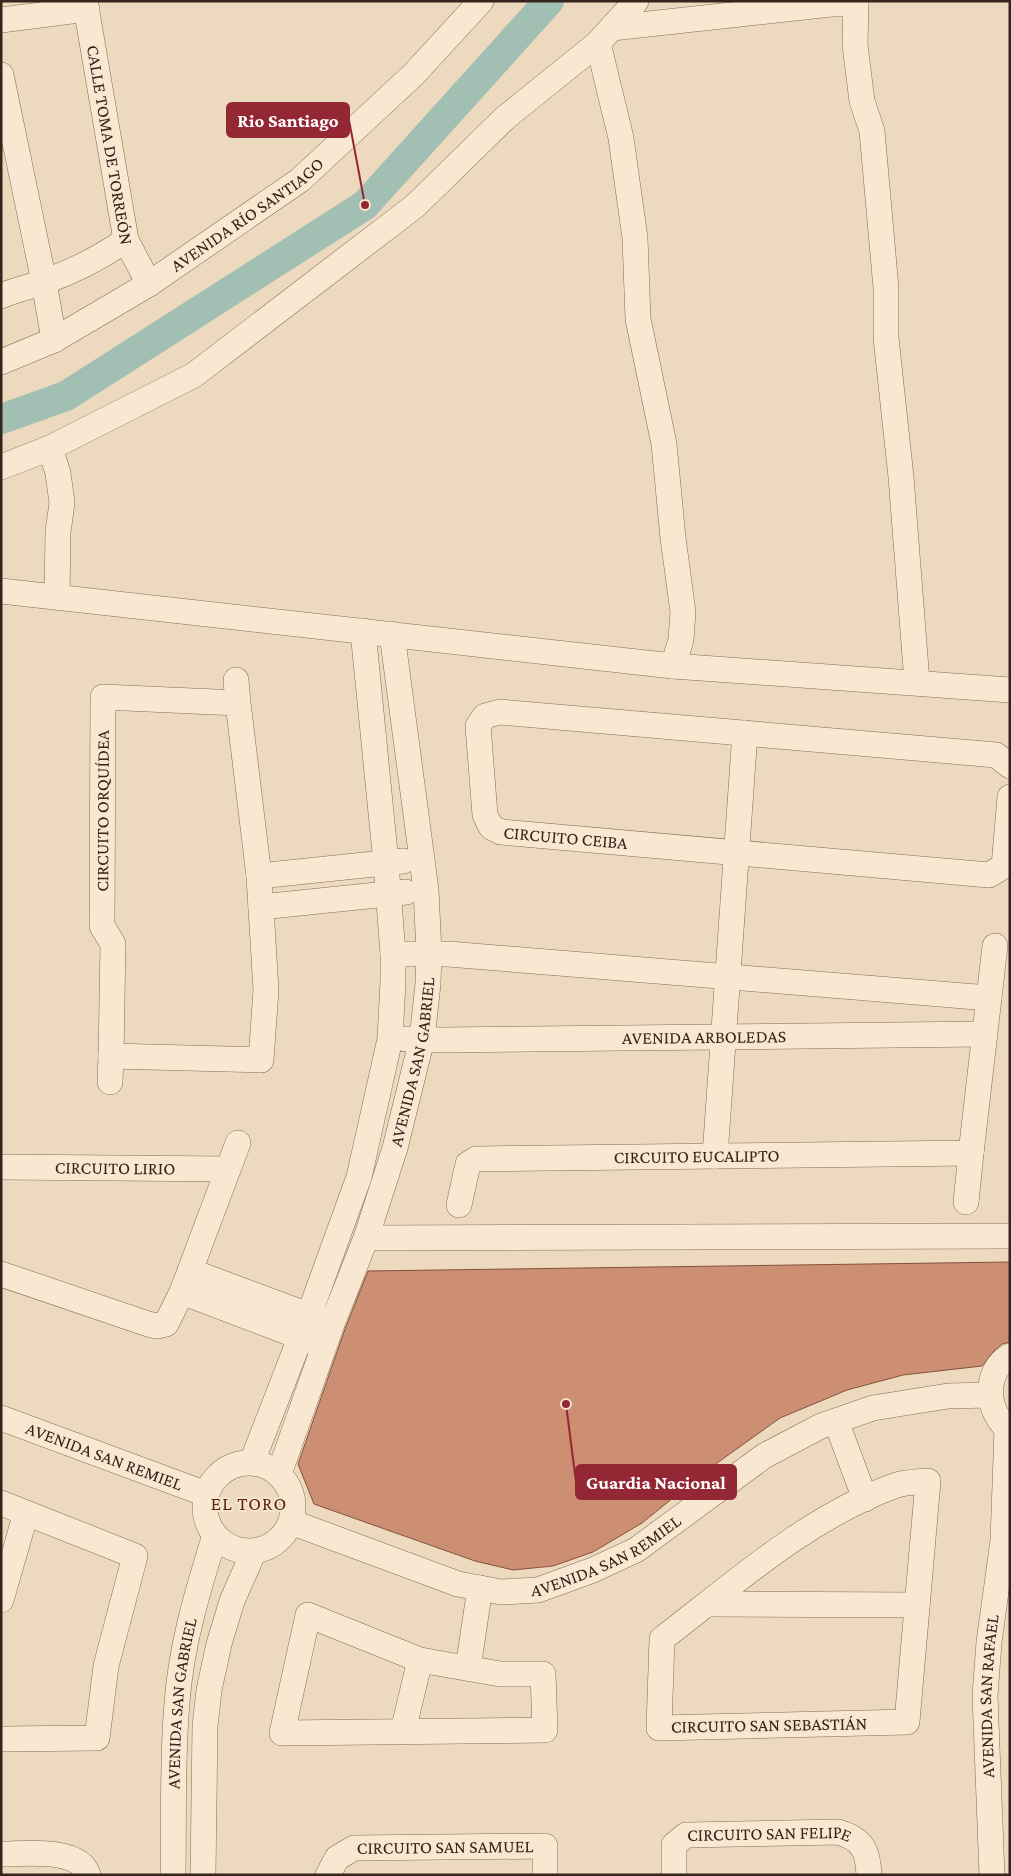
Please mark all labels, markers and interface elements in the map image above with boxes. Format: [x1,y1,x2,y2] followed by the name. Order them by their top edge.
[83,43,137,246] street label: CALLE TOMA DE TORREÓN
[227,103,349,137] callout: Rio Santiago
[237,110,339,131] text: Rio Santiago
[167,153,328,276] street label: AVENIDA RÍO SANTIAGO
[92,729,113,892] street label: CIRCUITO ORQUÍDEA
[503,822,629,853] street label: CIRCUITO CEIBA
[386,977,438,1149] street label: AVENIDA SAN GABRIEL
[622,1026,786,1048] street label: AVENIDA ARBOLEDAS
[614,1145,780,1167] street label: CIRCUITO EUCALIPTO
[55,1157,175,1179] street label: CIRCUITO LIRIO
[23,1418,185,1494] street label: AVENIDA SAN REMIEL
[576,1465,736,1499] callout: Guardia Nacional
[586,1472,726,1493] text: Guardia Nacional
[211,1493,287,1514] district label: EL TORO
[531,1511,685,1600] street label: AVENIDA SAN REMIEL
[975,1613,1003,1778] street label: AVENIDA SAN RAFAEL
[163,1616,201,1789] street label: AVENIDA SAN GABRIEL
[671,1713,867,1737] street label: CIRCUITO SAN SEBASTIÁN
[687,1822,855,1846] street label: CIRCUITO SAN FELIPE
[357,1836,533,1858] street label: CIRCUITO SAN SAMUEL

